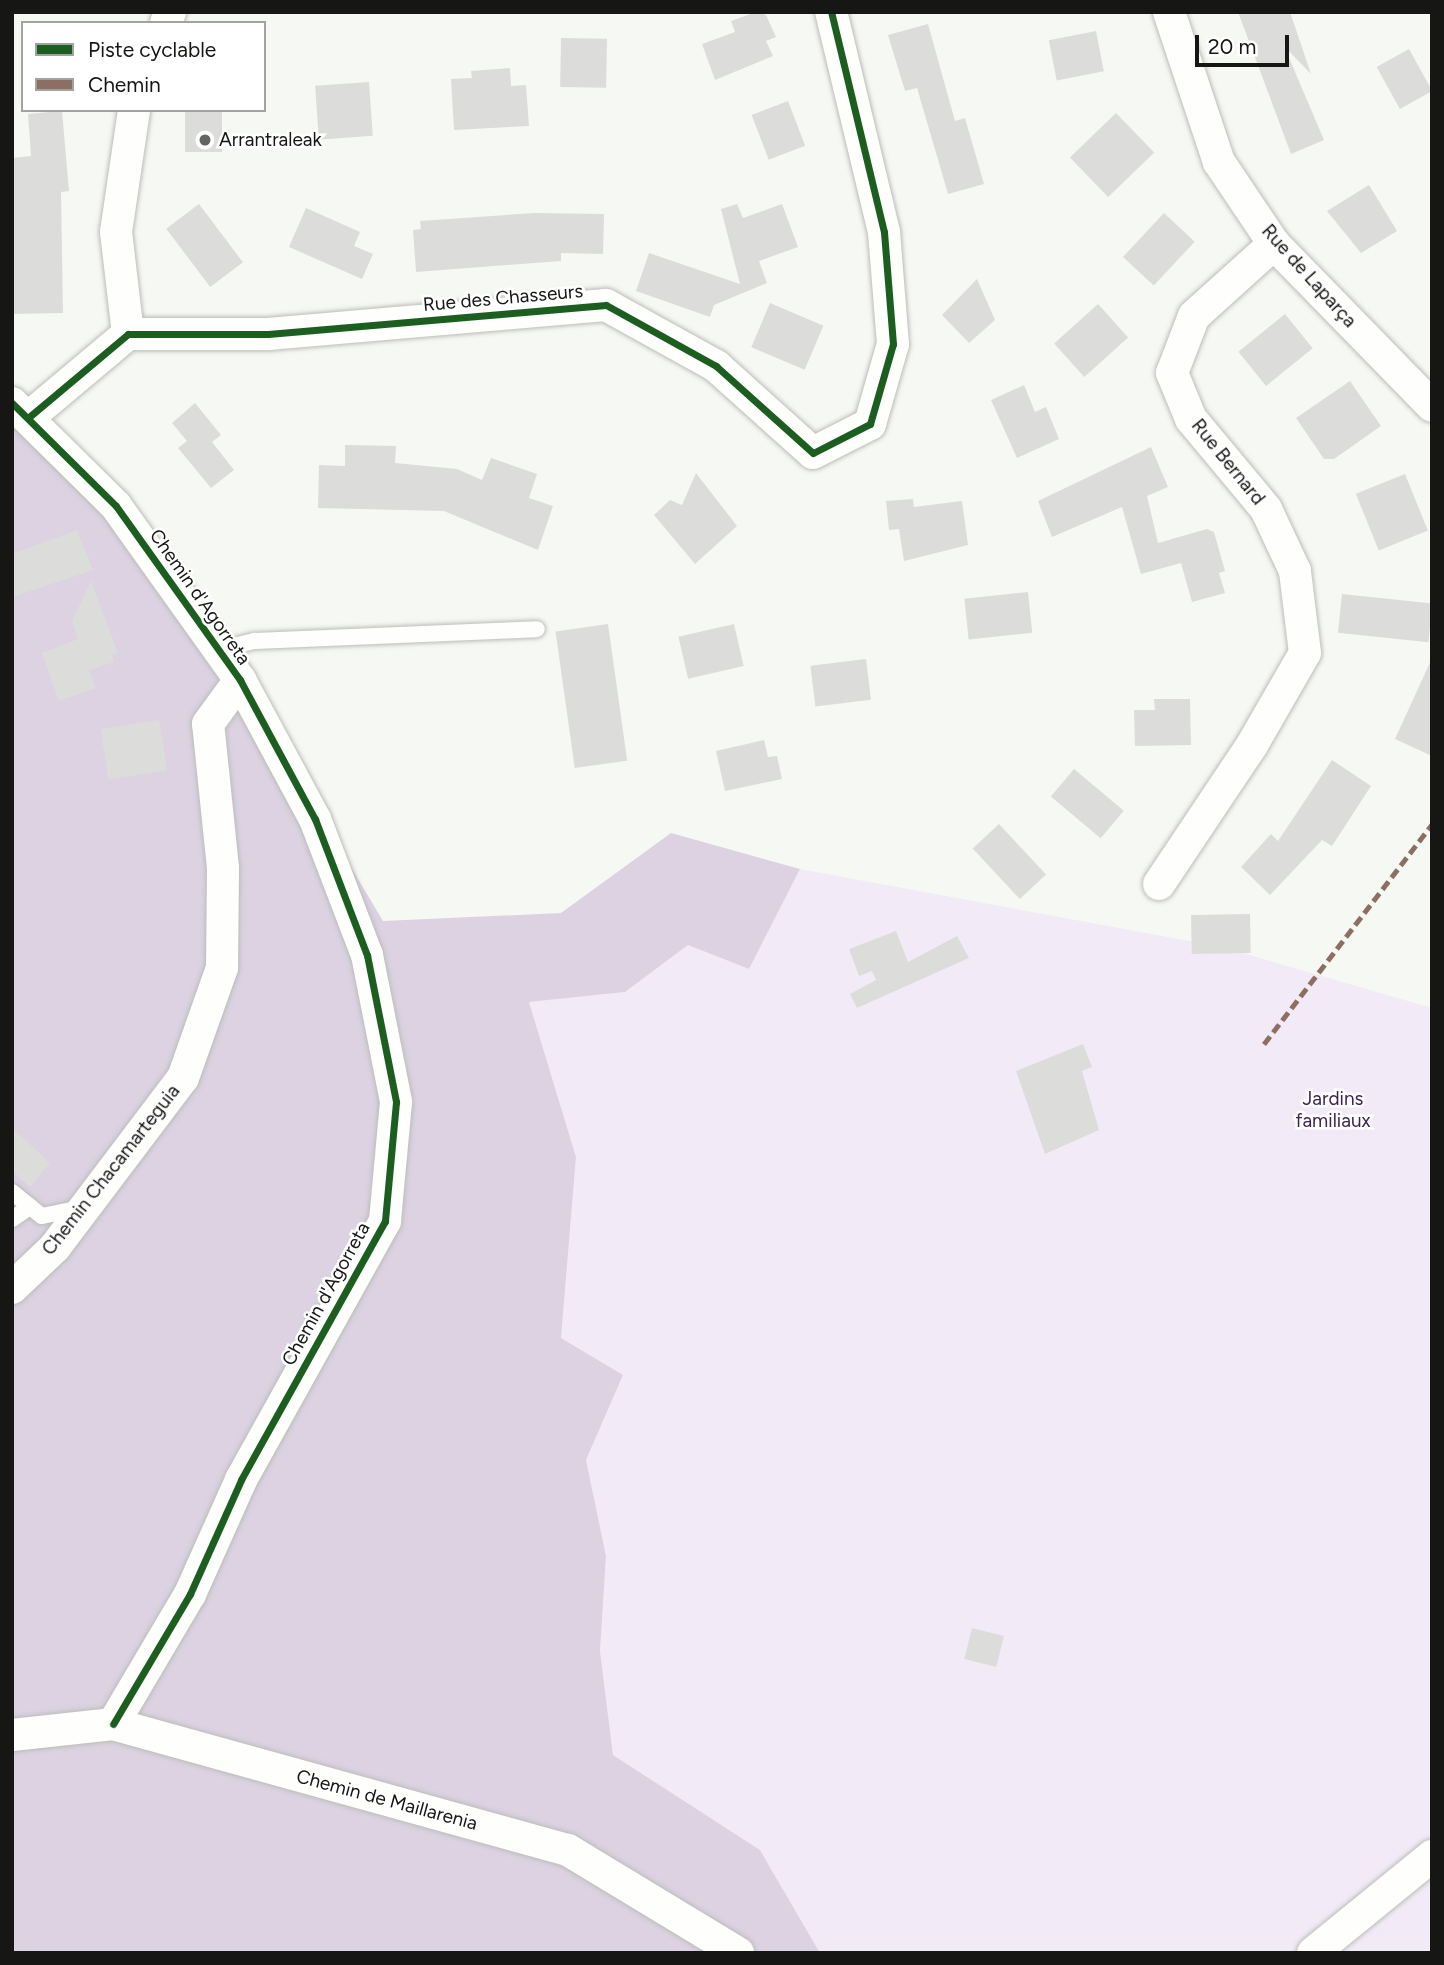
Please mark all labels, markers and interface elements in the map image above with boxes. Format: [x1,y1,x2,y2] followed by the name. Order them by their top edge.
[21,21,266,112] legend
[1199,21,1294,65] scale bar
[1208,34,1256,59] text: 20 m
[88,37,216,62] text: Piste cyclable
[88,72,161,97] text: Chemin
[219,129,322,151] place label: Arrantraleak
[197,132,213,148] marker: Arrantraleak
[1257,220,1361,332] street label: Rue de Laparça
[422,280,584,316] street label: Rue des Chasseurs
[1186,414,1270,510] street label: Rue Bernard
[145,525,255,669] street label: Chemin d'Agorreta
[37,1080,185,1260] street label: Chemin Chacamarteguia
[1295,1088,1371,1132] park label: Jardins familiaux
[277,1218,375,1370] street label: Chemin d'Agorreta
[294,1765,480,1835] street label: Chemin de Maillarenia

